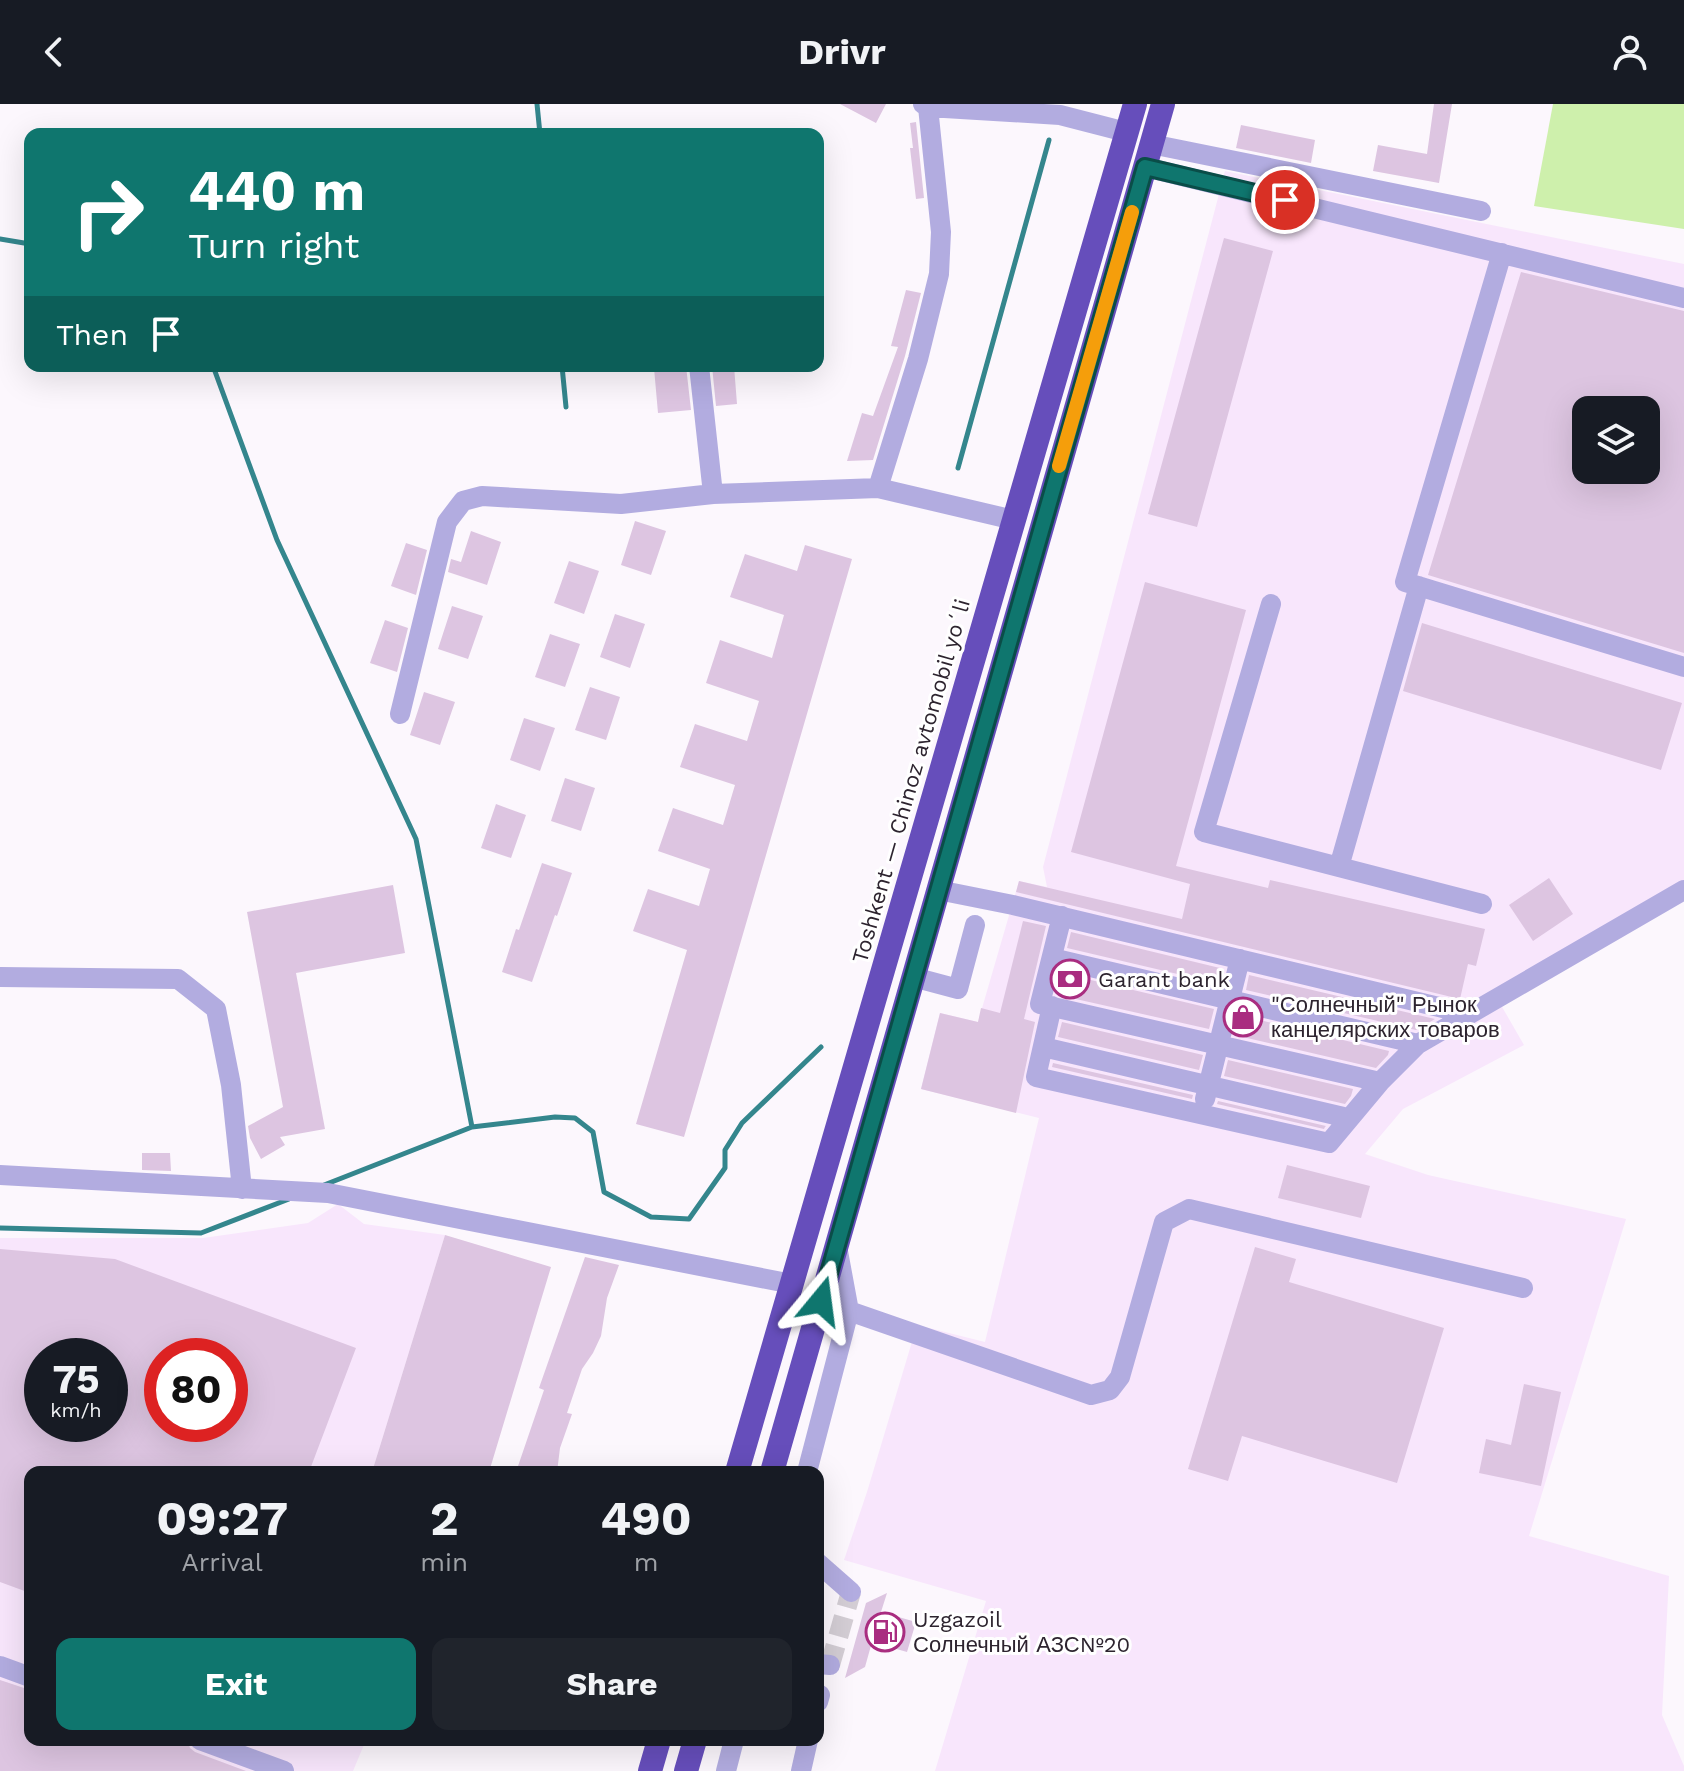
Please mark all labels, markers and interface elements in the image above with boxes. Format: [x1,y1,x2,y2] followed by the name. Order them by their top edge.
[32,30,76,74] icon: back
[1608,30,1652,74] icon: person
[798,31,886,73] text: Drivr
[188,158,365,224] text: 440 m
[56,160,160,264] icon: right
[1251,166,1319,234] pin
[1263,178,1307,222] icon: arrive
[188,225,359,267] text: Turn right
[144,312,188,356] icon: arrive
[56,317,128,352] text: Then
[1572,396,1660,484] map controls
[1572,396,1660,484] button: layers
[847,596,975,966] street label: Toshkent — Chinoz avtomobil yoʻli
[1049,958,1091,1000] bank icon: Garant bank
[1098,967,1230,992] place label: Garant bank
[1271,992,1500,1042] place label: "Солнечный" Рынок канцелярских товаров
[1222,996,1264,1038] shop icon: "Солнечный" Рынок канцелярских товаров
[779,1259,863,1343] position arrow
[144,1338,248,1442] speed limit sign: 80
[52,1356,100,1403] text: 75
[50,1398,102,1422] text: km/h
[156,1490,288,1547] text: 09:27
[430,1490,458,1547] text: 2
[600,1490,692,1547] text: 490
[182,1547,263,1577] text: Arrival
[420,1547,468,1577] text: min
[634,1547,658,1577] text: m
[913,1607,1130,1657] place label: Uzgazoil Солнечный АЗС№20
[864,1611,906,1653] fuel station icon: Uzgazoil Солнечный АЗС№20
[56,1638,416,1730] button: Exit
[432,1638,792,1730] button: Share

